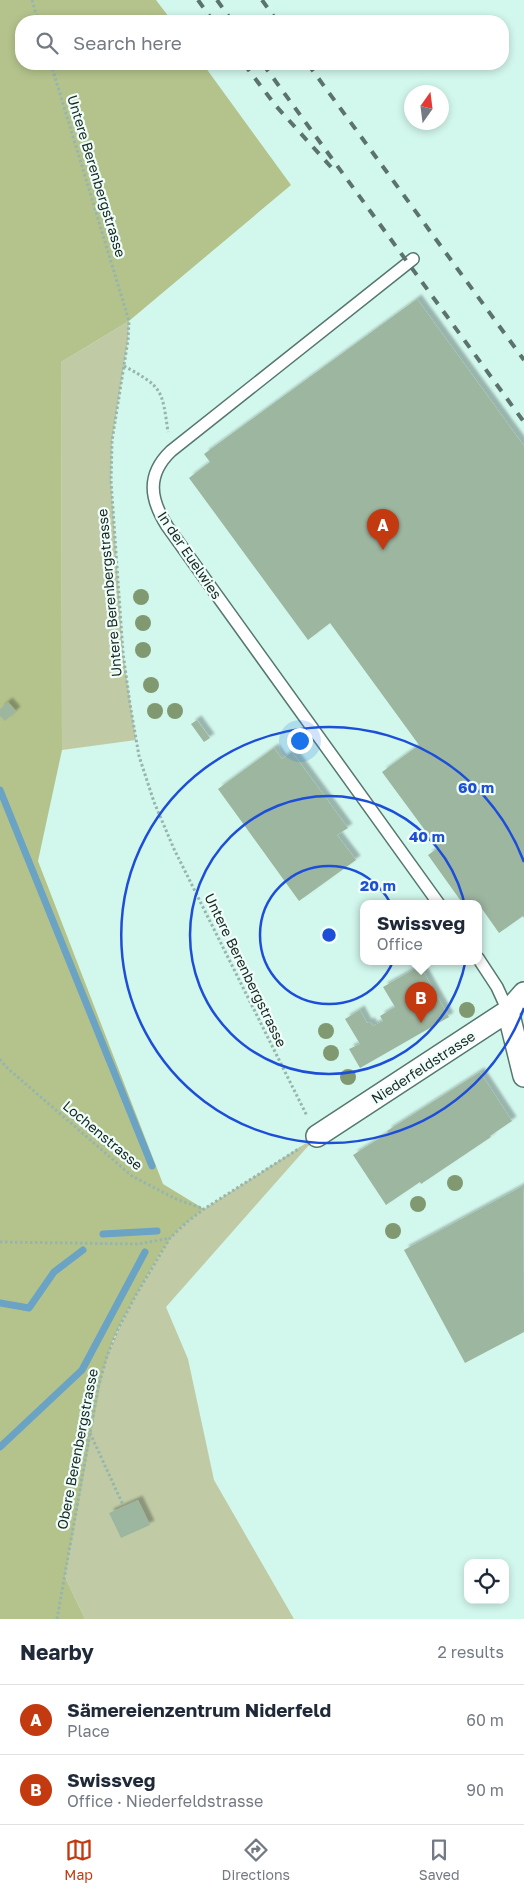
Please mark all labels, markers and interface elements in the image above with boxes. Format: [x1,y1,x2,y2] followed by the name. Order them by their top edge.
[15,15,509,70] search box
[33,29,61,57] icon: search
[73,31,182,54] text: Search here
[404,85,449,130] north arrow
[64,93,130,259] street label: Untere Berenbergstrasse
[93,508,125,678] street label: Untere Berenbergstrasse
[154,508,226,602] street label: In der Euelwies
[367,509,399,550] pin: A
[287,728,313,754] your location
[458,778,494,796] text: 60 m
[409,827,445,845] text: 40 m
[360,876,396,894] text: 20 m
[201,890,291,1050] street label: Untere Berenbergstrasse
[360,900,482,965] popup
[377,911,465,934] text: Swissveg
[320,926,338,944] centre of rings
[377,934,423,954] text: Office
[405,982,437,1023] pin: B
[368,1027,478,1107] street label: Niederfeldstrasse
[60,1097,146,1173] street label: Lochenstrasse
[53,1367,101,1531] street label: Obere Berenbergstrasse
[464,1559,509,1604] map controls
[464,1559,509,1604] button: locate
[20,1639,94,1665] text: Nearby
[438,1642,504,1662] text: 2 results
[67,1698,331,1721] text: Sämereienzentrum Niderfeld
[30,1710,42,1730] text: A
[466,1710,504,1730] text: 60 m
[67,1721,110,1741] text: Place
[67,1768,156,1791] text: Swissveg
[30,1780,42,1800] text: B
[466,1780,504,1800] text: 90 m
[67,1791,263,1811] text: Office · Niederfeldstrasse
[64,1836,93,1883] tab: Map
[222,1836,290,1883] tab: Directions
[419,1836,460,1883] tab: Saved

